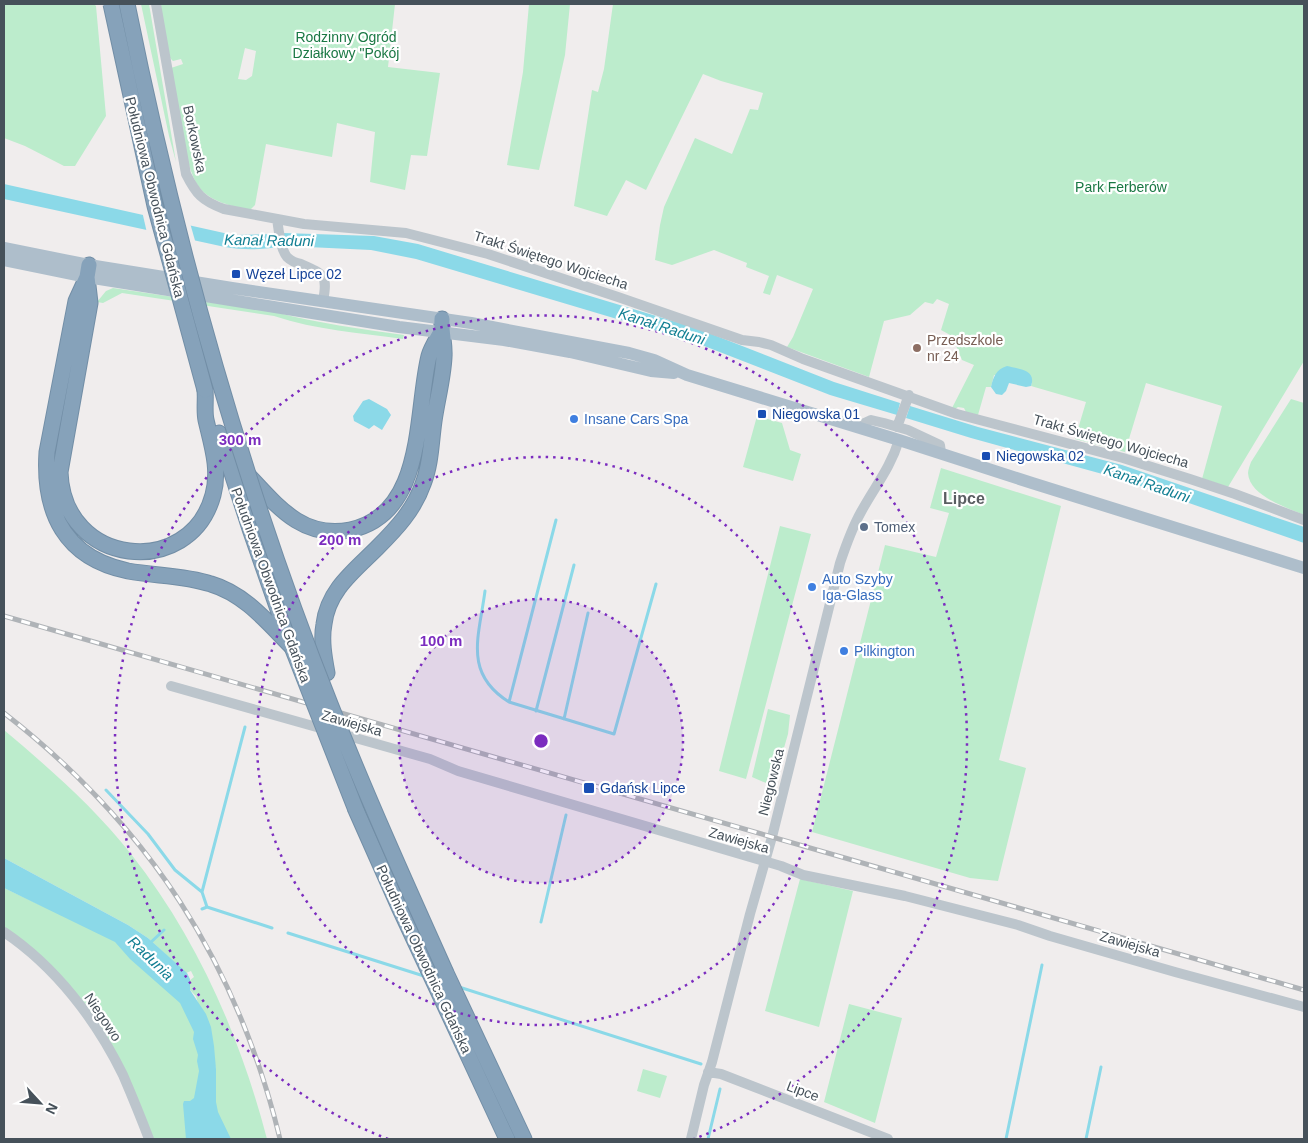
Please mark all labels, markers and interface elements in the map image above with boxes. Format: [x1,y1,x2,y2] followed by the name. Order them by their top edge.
[293,29,399,61] park label: Rodzinny Ogród Działkowy "Pokój
[122,95,188,299] street label: Południowa Obwodnica Gdańska
[180,104,210,174] street label: Borkowska
[1075,179,1168,195] park label: Park Ferberów
[472,227,631,293] street label: Trakt Świętego Wojciecha
[224,231,315,249] water label: Kanał Raduni
[246,266,342,282] place label: Węzeł Lipce 02
[230,268,242,280] marker: Węzeł Lipce 02
[617,304,708,348] water label: Kanał Raduni
[927,332,1003,364] place label: Przedszkole nr 24
[911,342,923,354] marker: Przedszkole nr 24
[772,406,860,422] place label: Niegowska 01
[756,408,768,420] marker: Niegowska 01
[1031,410,1191,471] street label: Trakt Świętego Wojciecha
[584,411,688,427] place label: Insane Cars Spa
[568,413,580,425] marker: Insane Cars Spa
[219,431,261,448] text: 300 m
[996,448,1084,464] place label: Niegowska 02
[980,450,992,462] marker: Niegowska 02
[1102,460,1193,506] water label: Kanał Raduni
[228,485,314,685] street label: Południowa Obwodnica Gdańska
[943,490,985,507] district label: Lipce
[874,519,915,535] place label: Tomex
[858,521,870,533] marker: Tomex
[319,531,361,548] text: 200 m
[822,571,893,603] place label: Auto Szyby Iga-Glass
[806,581,818,593] marker: Auto Szyby Iga-Glass
[420,632,462,649] text: 100 m
[854,643,915,659] place label: Pilkington
[838,645,850,657] marker: Pilkington
[320,707,384,739] street label: Zawiejska
[532,732,550,750] centre of rings
[755,747,787,817] street label: Niegowska
[600,780,686,796] place label: Gdańsk Lipce
[582,781,596,795] marker: Gdańsk Lipce
[707,824,771,856] street label: Zawiejska
[373,862,475,1056] street label: Południowa Obwodnica Gdańska
[1098,928,1162,960] street label: Zawiejska
[125,932,177,984] water label: Radunia
[81,990,125,1044] street label: Niegowo
[15,1078,65,1128] north arrow
[785,1078,822,1105] street label: Lipce
[42,1101,61,1117] text: N

